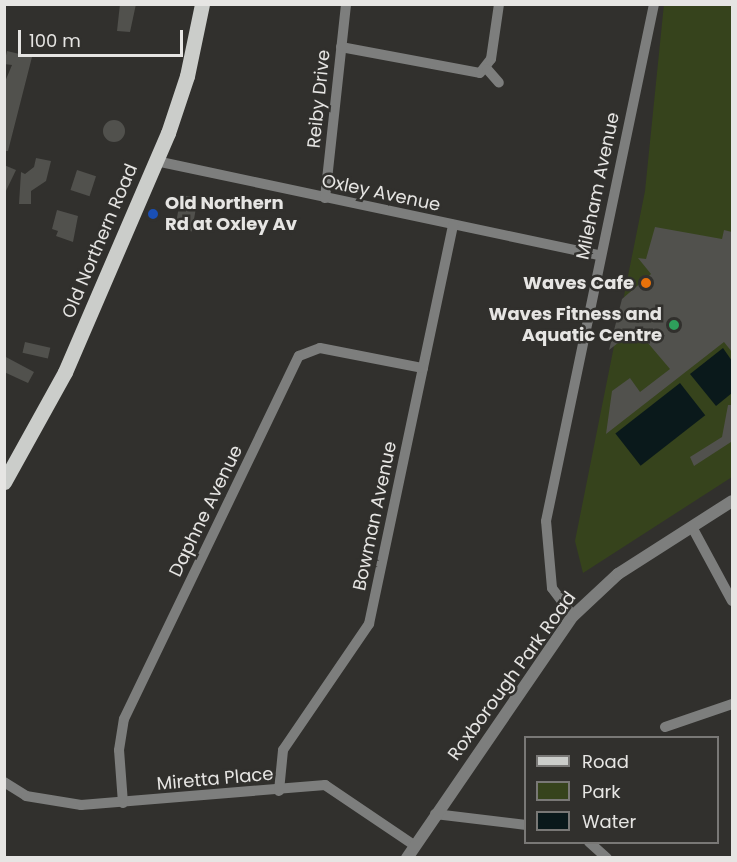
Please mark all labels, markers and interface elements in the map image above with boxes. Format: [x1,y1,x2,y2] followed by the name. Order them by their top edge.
[21,18,186,56] scale bar
[29,28,81,53] text: 100 m
[303,49,335,149] street label: Reiby Drive
[572,110,624,262] street label: Mileham Avenue
[58,161,142,321] street label: Old Northern Road
[320,170,442,216] street label: Oxley Avenue
[165,193,297,236] place label: Old Northern Rd at Oxley Av
[146,207,160,221] marker: Old Northern Rd at Oxley Av
[523,272,634,294] place label: Waves Cafe
[639,276,653,290] marker: Waves Cafe
[488,304,662,346] place label: Waves Fitness and Aquatic Centre
[667,318,681,332] marker: Waves Fitness and Aquatic Centre
[349,439,401,593] street label: Bowman Avenue
[165,442,247,580] street label: Daphne Avenue
[444,587,580,765] street label: Roxborough Park Road
[524,736,719,844] legend
[582,749,629,774] text: Road
[156,763,274,795] street label: Miretta Place
[582,779,621,804] text: Park
[582,809,636,834] text: Water

